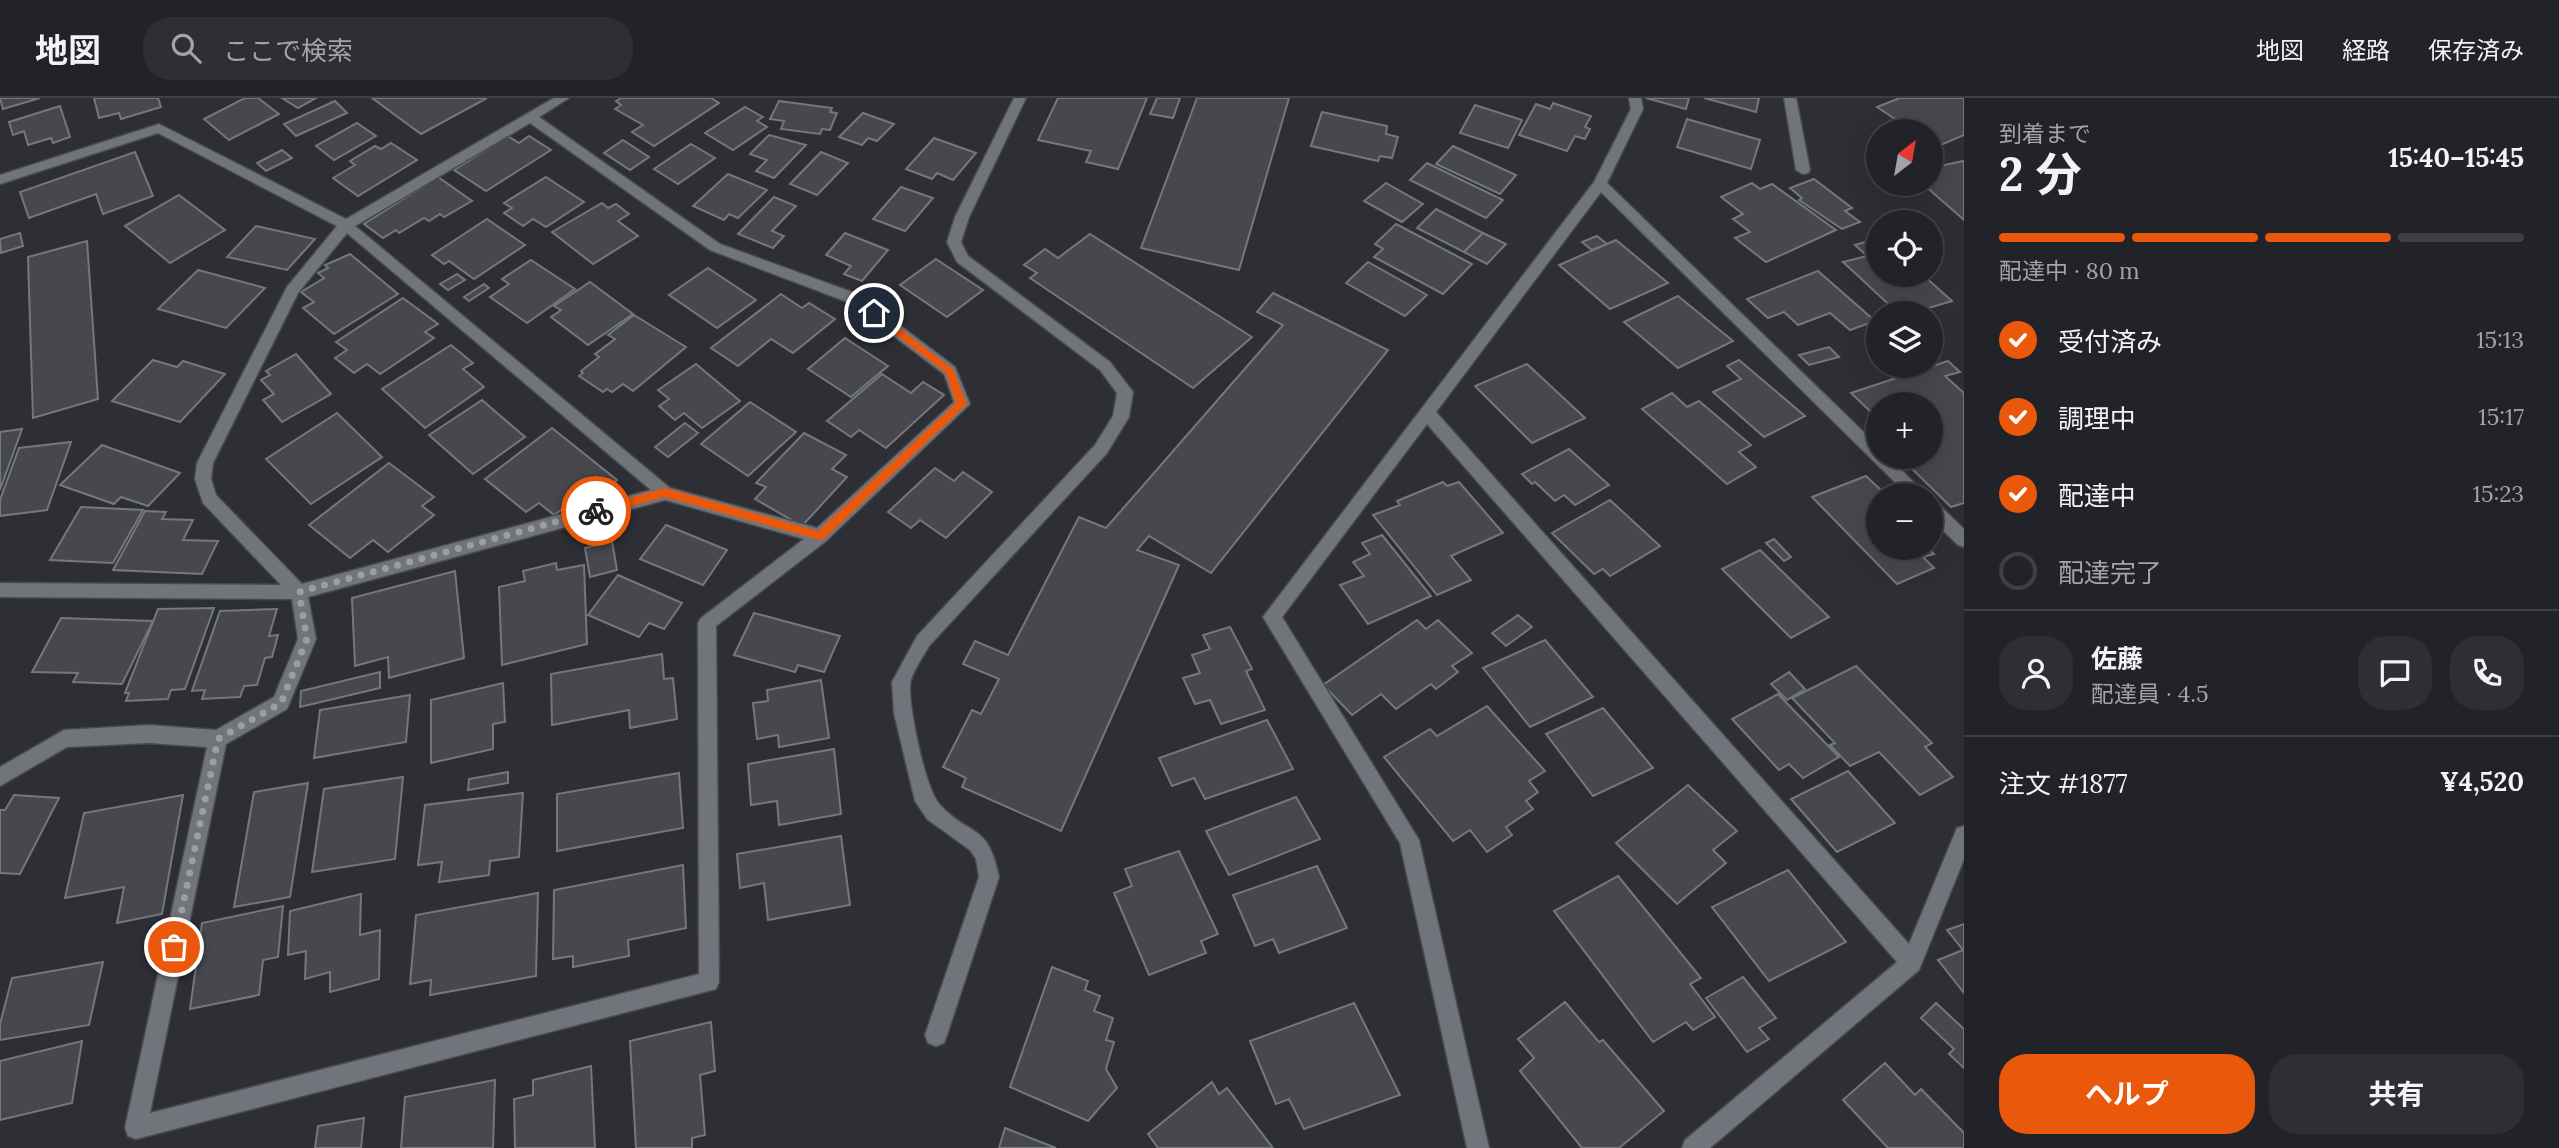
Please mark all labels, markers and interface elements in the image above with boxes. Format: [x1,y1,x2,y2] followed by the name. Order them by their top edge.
[143,17,633,80] search box
[35,29,101,71] text: 地図
[167,29,205,67] icon: search
[223,34,353,67] text: ここで検索
[2256,35,2304,66] text: 地図
[2342,35,2390,66] text: 経路
[2428,35,2524,66] text: 保存済み
[1866,119,1942,196] north arrow
[1866,119,1943,560] map controls
[1999,119,2091,148] text: 到着まで
[2388,141,2524,174] text: 15:40–15:45
[1999,145,2082,204] text: 2 分
[1866,210,1943,287] button: locate
[1999,256,2140,285] text: 配達中 · 80 m
[844,283,904,343] pin
[855,294,893,332] icon: home
[1866,301,1943,378] button: layers
[1999,321,2037,359] icon: check
[2058,325,2162,358] text: 受付済み
[2476,325,2524,354] text: 15:13
[1866,392,1943,469] button: +
[1999,398,2037,436] icon: check
[2058,402,2136,435] text: 調理中
[2478,402,2524,431] text: 15:17
[1999,475,2037,513] icon: check
[561,476,631,546] courier
[2058,479,2136,512] text: 配達中
[2473,479,2524,508] text: 15:23
[1866,483,1943,560] button: −
[577,492,615,530] icon: bike
[2058,556,2162,589] text: 配達完了
[1999,636,2073,710] button: person
[2358,636,2432,710] button: chat
[2450,636,2524,710] button: phone
[2091,642,2143,675] text: 佐藤
[2091,679,2209,708] text: 配達員 · 4.5
[2440,765,2524,798] text: ¥4,520
[1999,767,2127,800] text: 注文 #1877
[144,917,204,977] pin
[155,928,193,966] icon: bag
[1999,1054,2255,1134] button: ヘルプ
[2269,1054,2524,1134] button: 共有

